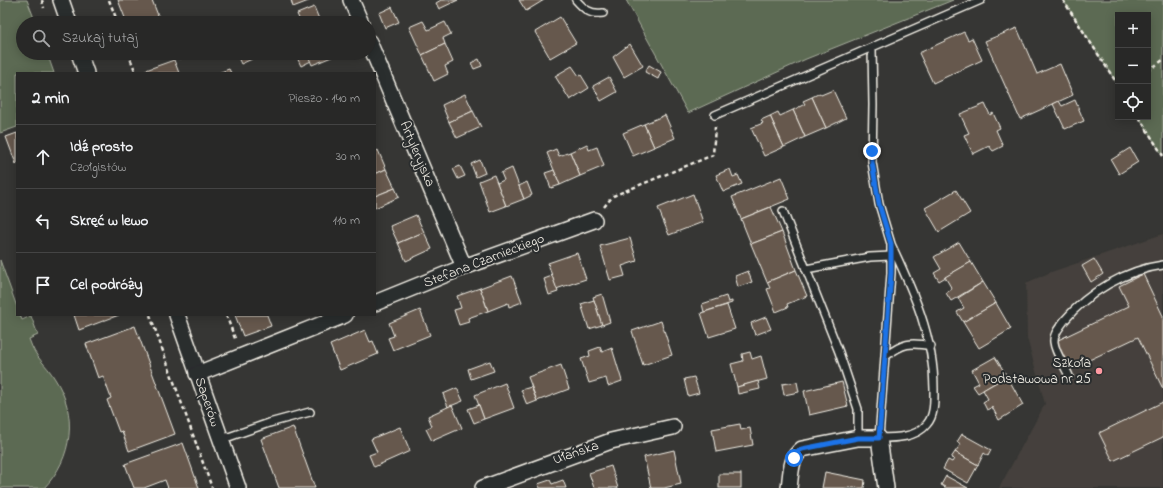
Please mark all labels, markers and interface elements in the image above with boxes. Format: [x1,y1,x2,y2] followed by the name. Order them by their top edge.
[1115,12,1151,120] map controls
[1115,12,1151,48] button: +
[16,16,376,60] search box
[30,27,52,49] icon: search
[62,27,138,49] text: Szukaj tutaj
[1115,48,1151,84] button: −
[1115,84,1151,120] button: locate
[32,86,69,111] text: 2 min
[289,89,360,108] text: Pieszo · 140 m
[393,118,440,191] street label: Artyleryjska
[70,136,133,158] text: Idź prosto
[863,142,881,160] route end
[32,146,54,168] icon: ahead
[336,147,360,166] text: 30 m
[70,158,126,177] text: Czołgistów
[32,210,54,232] icon: left
[70,210,148,232] text: Skręć w lewo
[333,211,360,230] text: 110 m
[421,228,548,295] street label: Stefana Czarnieckiego
[32,274,54,296] icon: arrive
[70,274,143,296] text: Cel podróży
[983,353,1091,390] place label: Szkoła Podstawowa nr 25
[1094,366,1104,376] marker: Szkoła Podstawowa nr 25
[189,374,225,430] street label: Saperów
[550,435,602,471] street label: Ułańska
[785,449,803,467] route start

